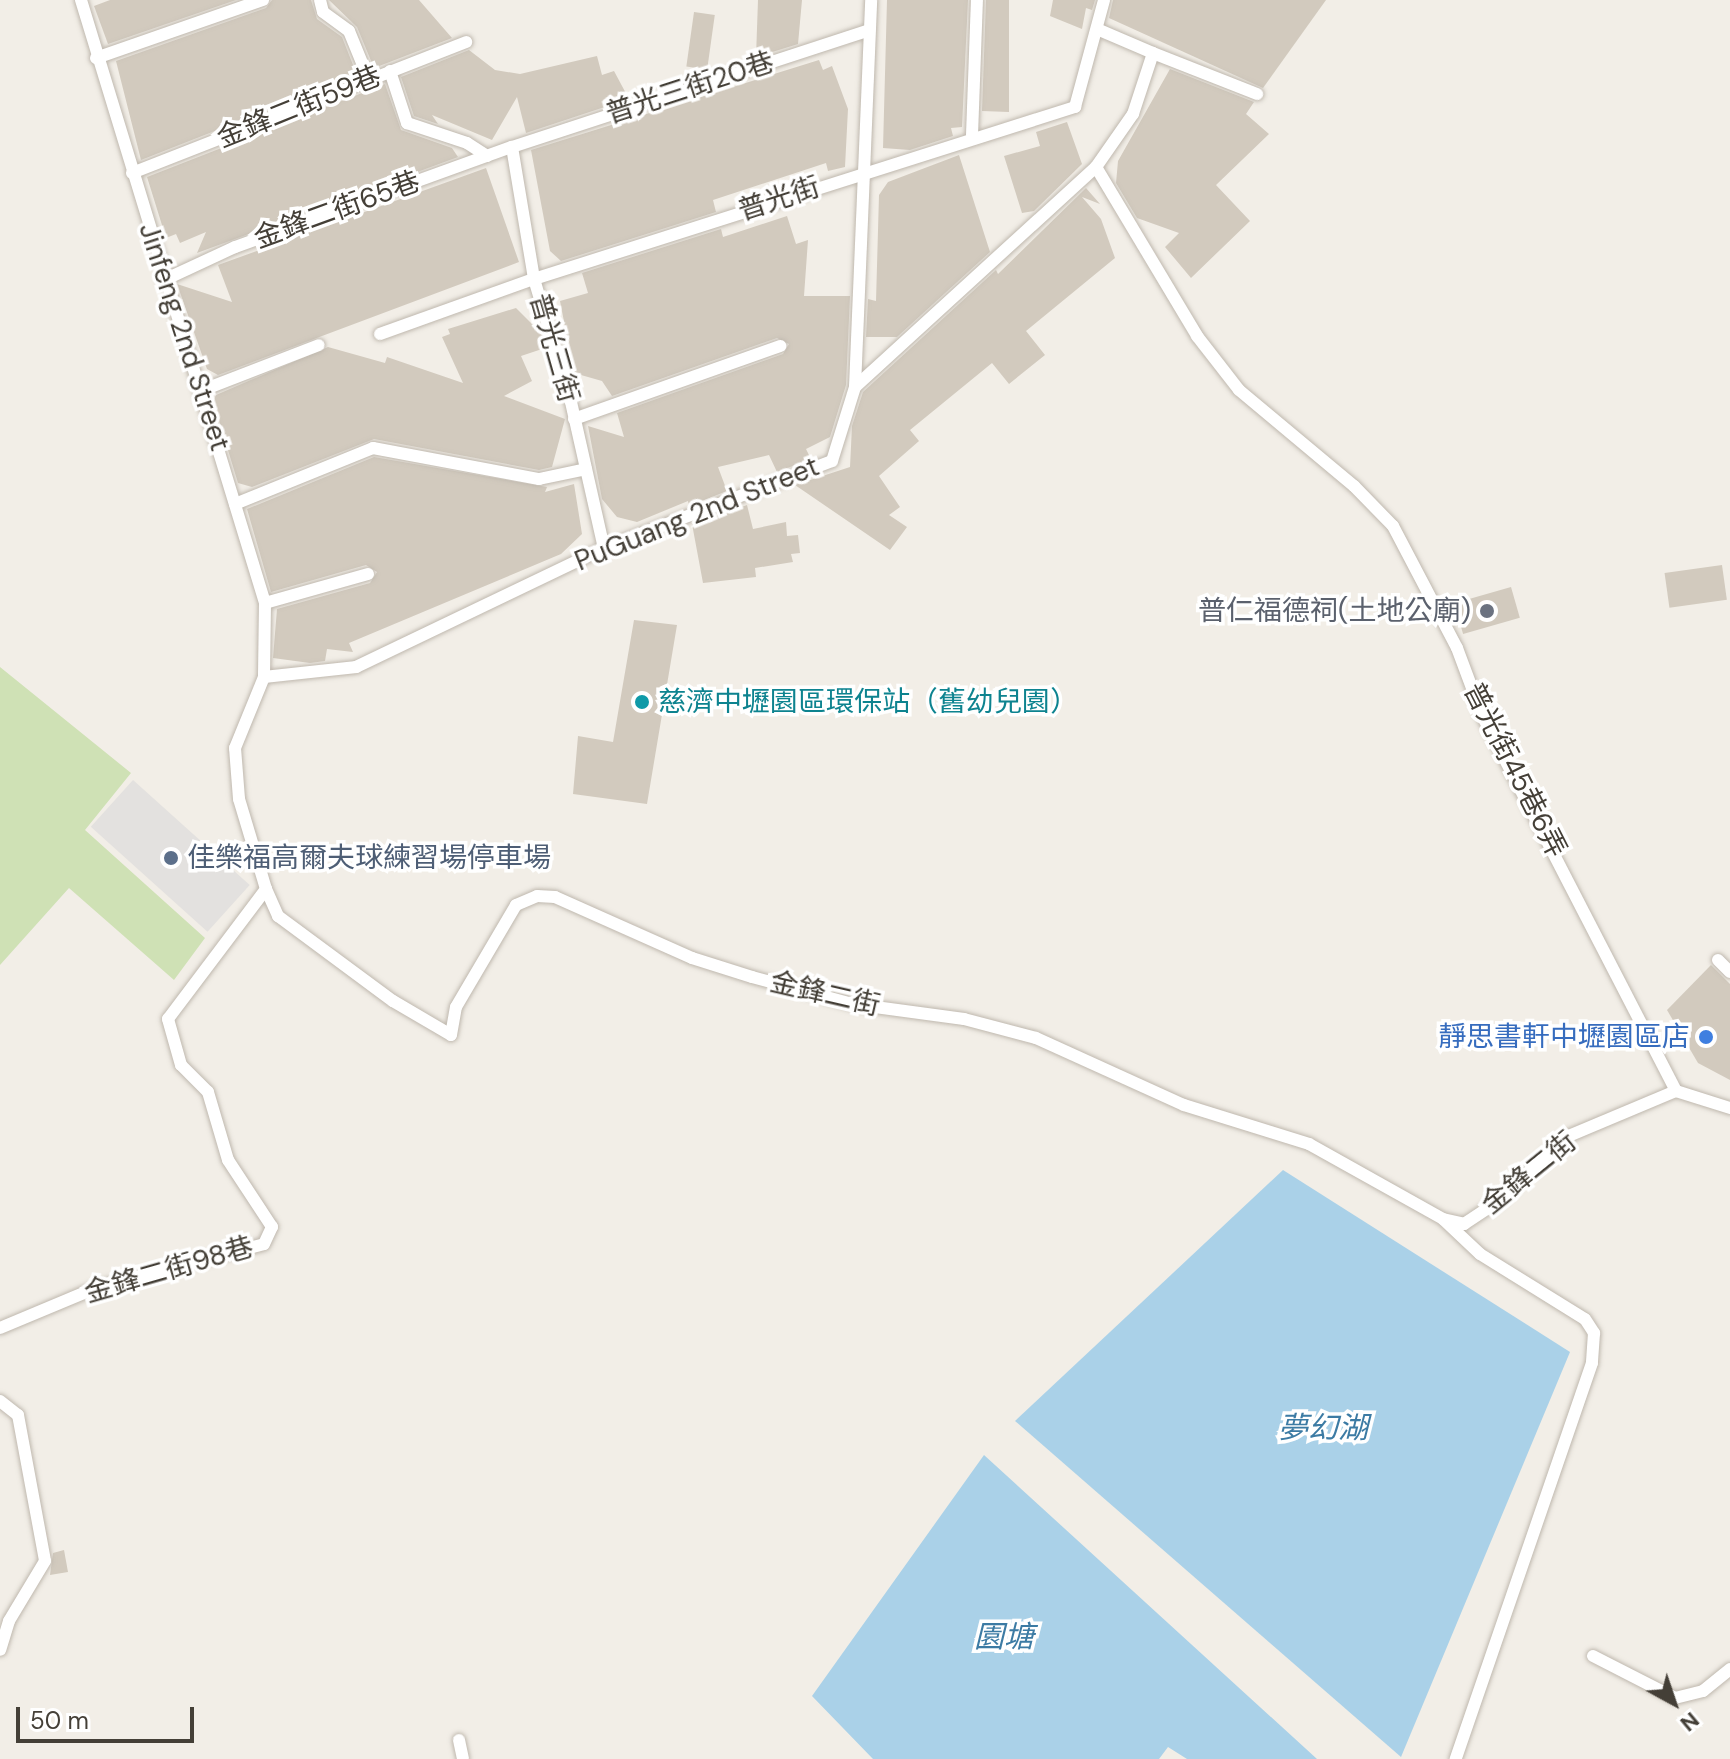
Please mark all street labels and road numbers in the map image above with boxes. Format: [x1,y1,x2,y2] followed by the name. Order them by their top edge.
[602,45,778,131] street label: 普光三街20巷
[212,59,386,155] street label: 金鋒二街59巷
[249,164,425,256] street label: 金鋒二街65巷
[734,170,824,228] street label: 普光街
[131,219,237,455] street label: Jinfeng 2nd Street
[522,290,586,406] street label: 普光三街
[570,450,824,578] street label: PuGuang 2nd Street
[1457,677,1573,863] street label: 普光街45巷6弄
[767,965,883,1023] street label: 金鋒二街
[1475,1125,1583,1221] street label: 金鋒二街
[81,1230,257,1310] street label: 金鋒二街98巷

